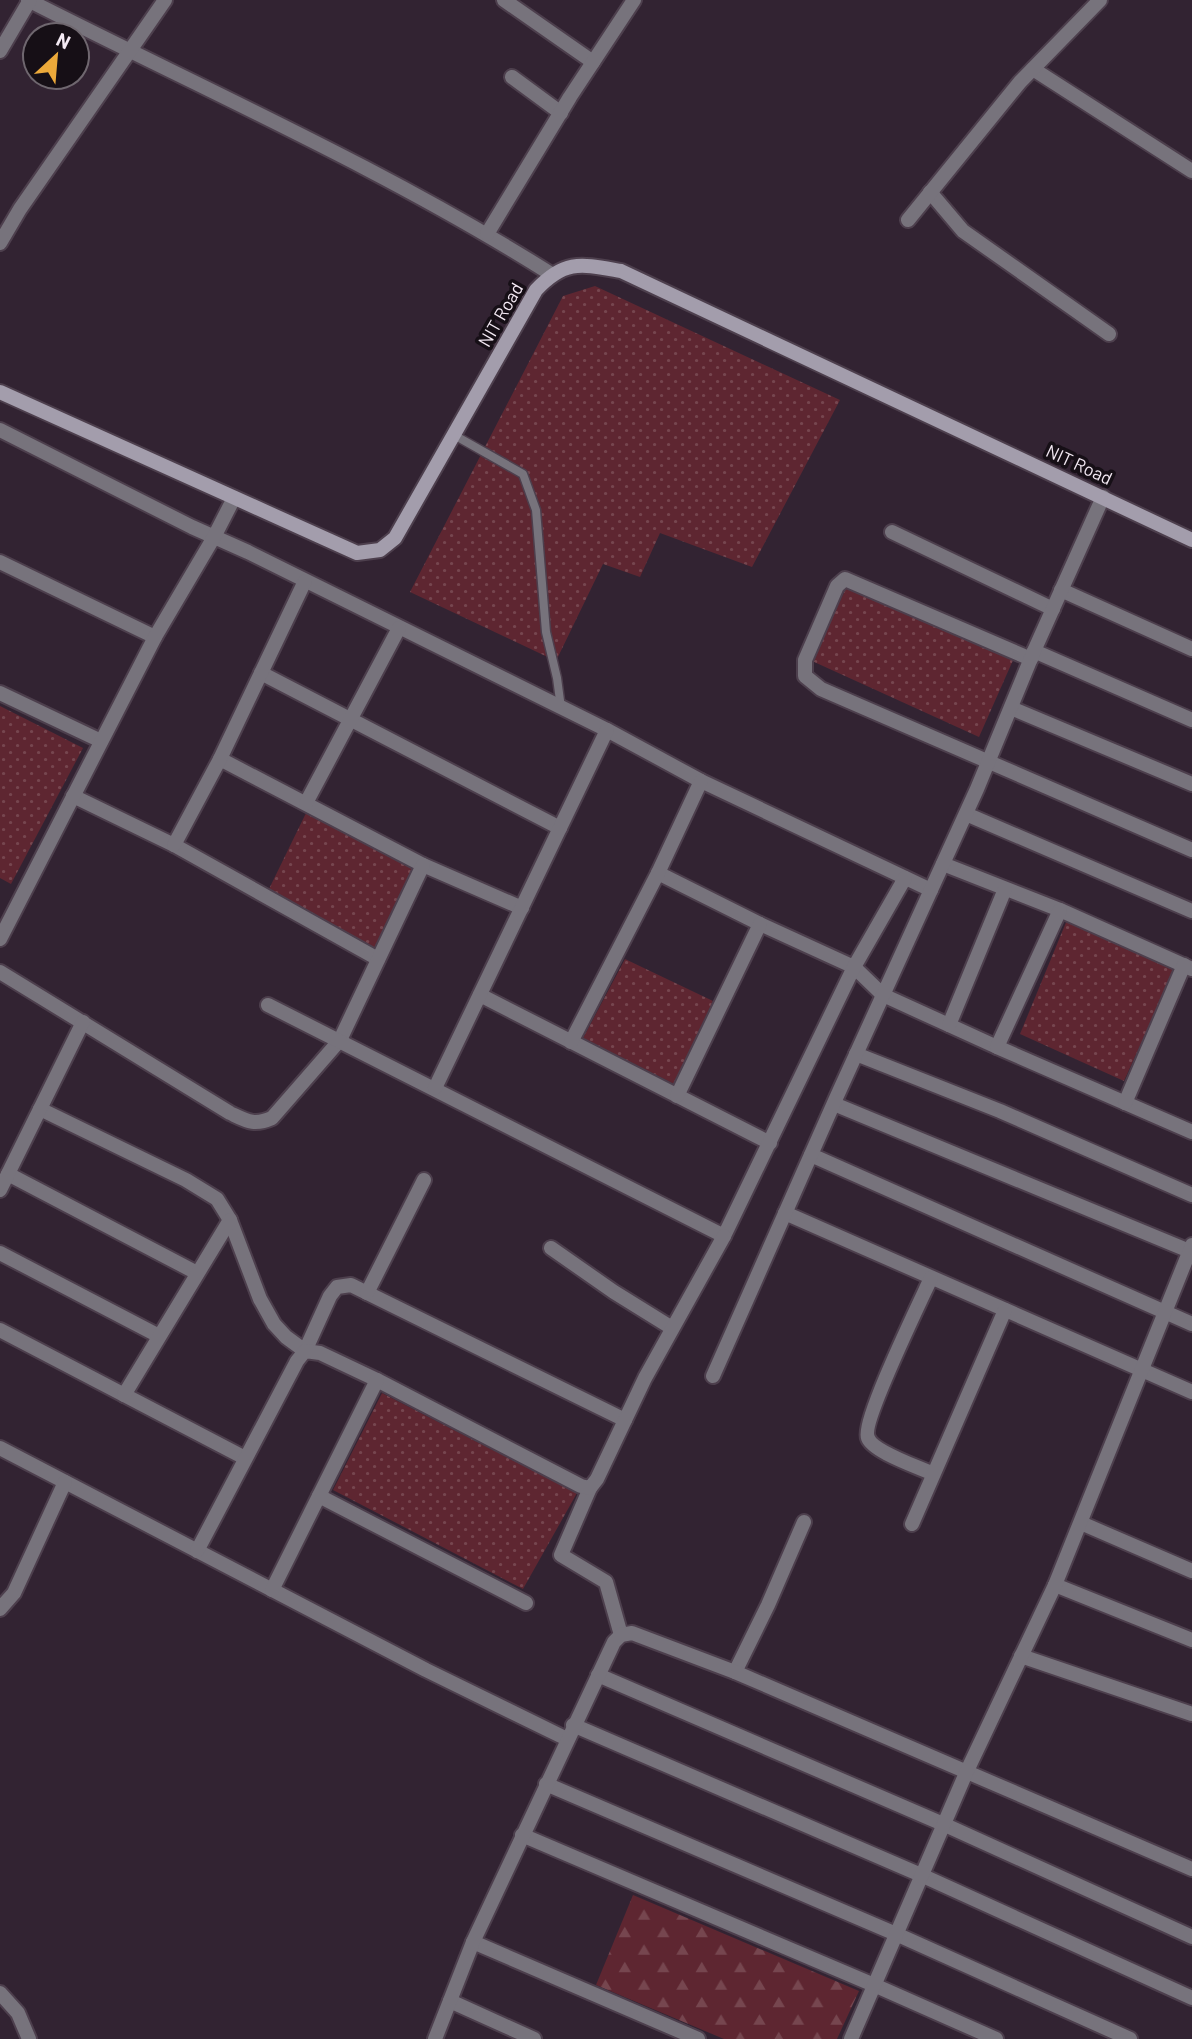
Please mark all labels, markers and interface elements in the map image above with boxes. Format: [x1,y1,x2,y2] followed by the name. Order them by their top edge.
[21,21,91,91] north arrow
[53,27,74,53] text: N
[473,278,527,351] street label: NIT Road
[1043,439,1116,489] street label: NIT Road

